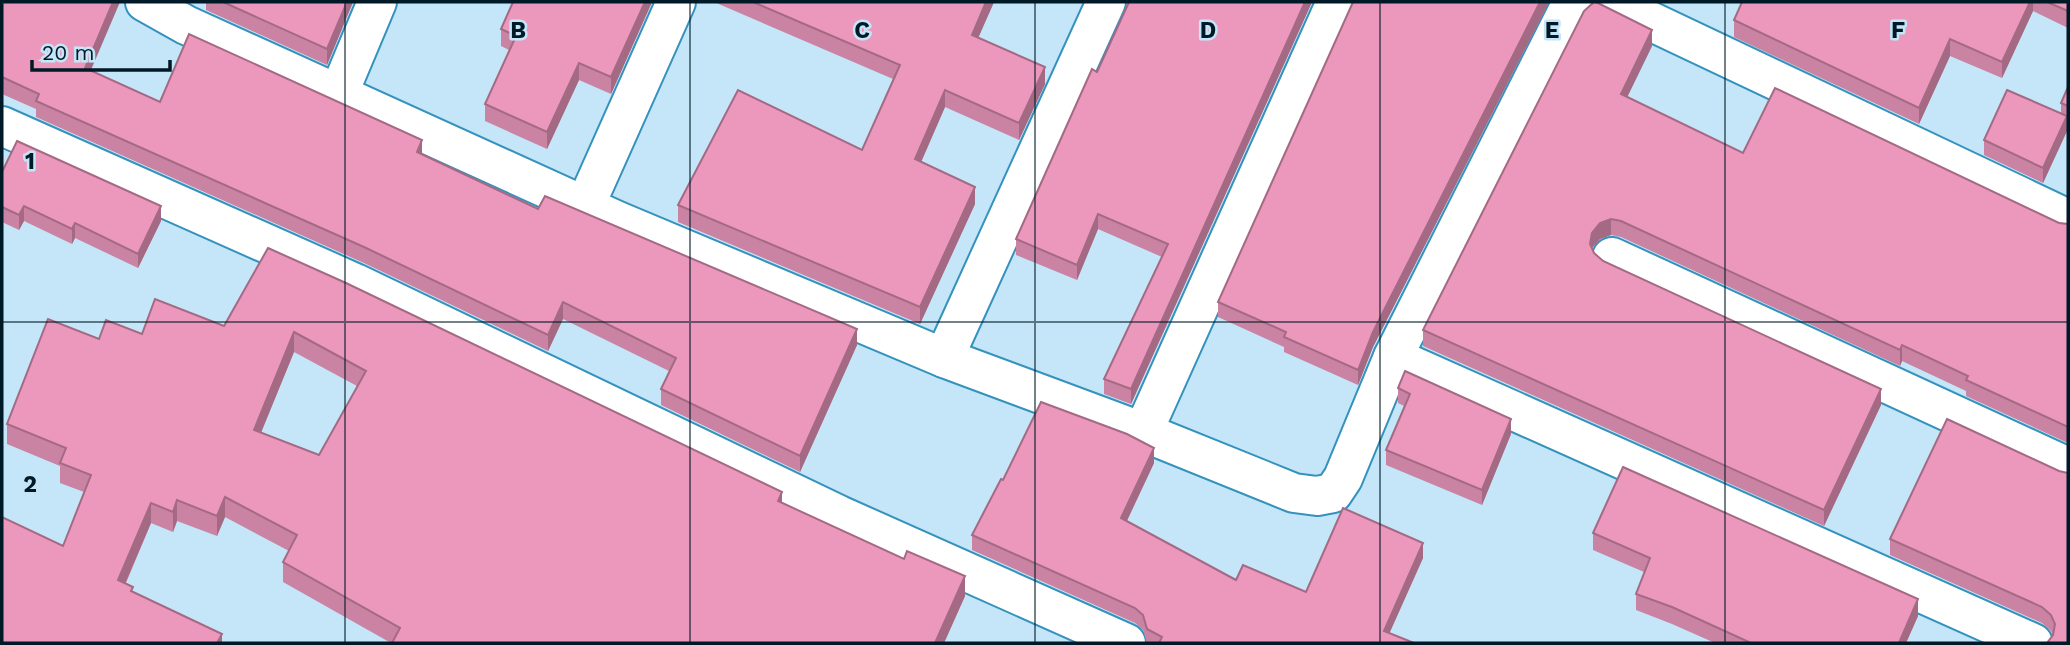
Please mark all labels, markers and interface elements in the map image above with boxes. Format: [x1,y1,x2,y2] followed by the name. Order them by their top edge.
[510,17,526,44] text: B
[854,17,870,44] text: C
[1200,17,1216,44] text: D
[1545,17,1559,44] text: E
[1891,17,1905,44] text: F
[32,28,170,72] scale bar
[42,40,94,65] text: 20 m
[25,148,35,175] text: 1
[23,471,37,498] text: 2

